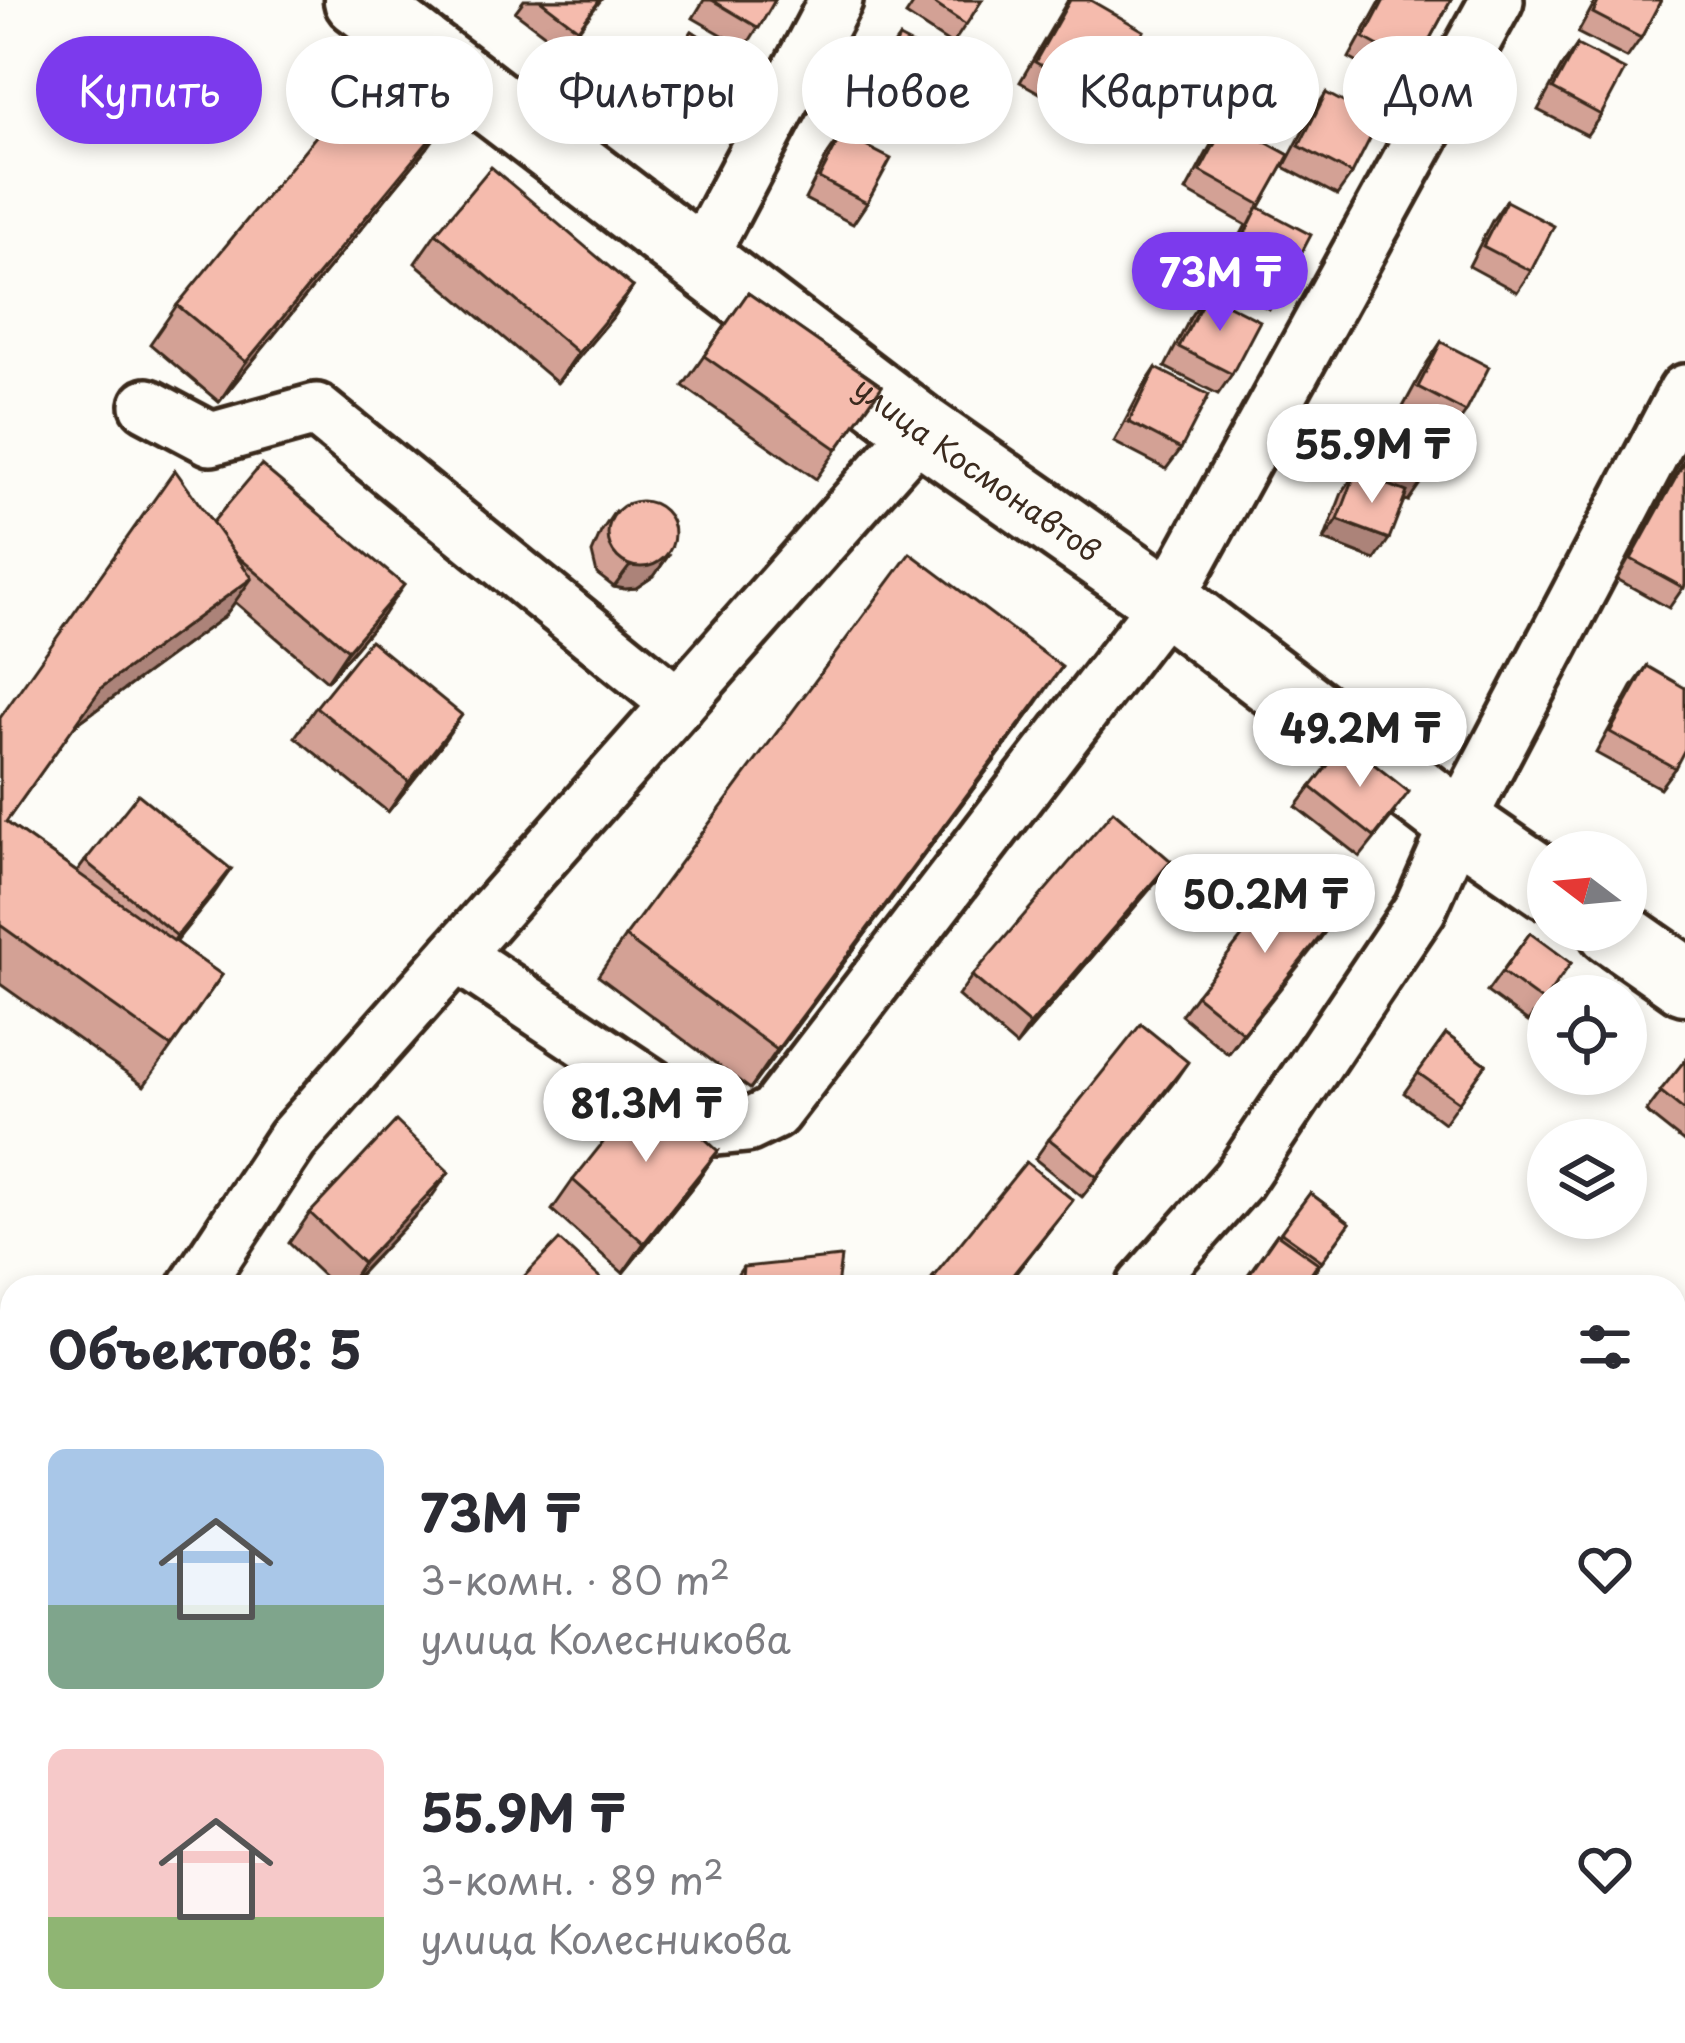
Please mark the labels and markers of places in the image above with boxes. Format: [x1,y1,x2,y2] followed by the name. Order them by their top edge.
[1136,232,1304,334] pin: 73M ₸
[1261,404,1483,506] pin: 55.9M ₸
[1249,688,1471,790] pin: 49.2M ₸
[1154,854,1376,956] pin: 50.2M ₸
[535,1063,757,1165] pin: 81.3M ₸

